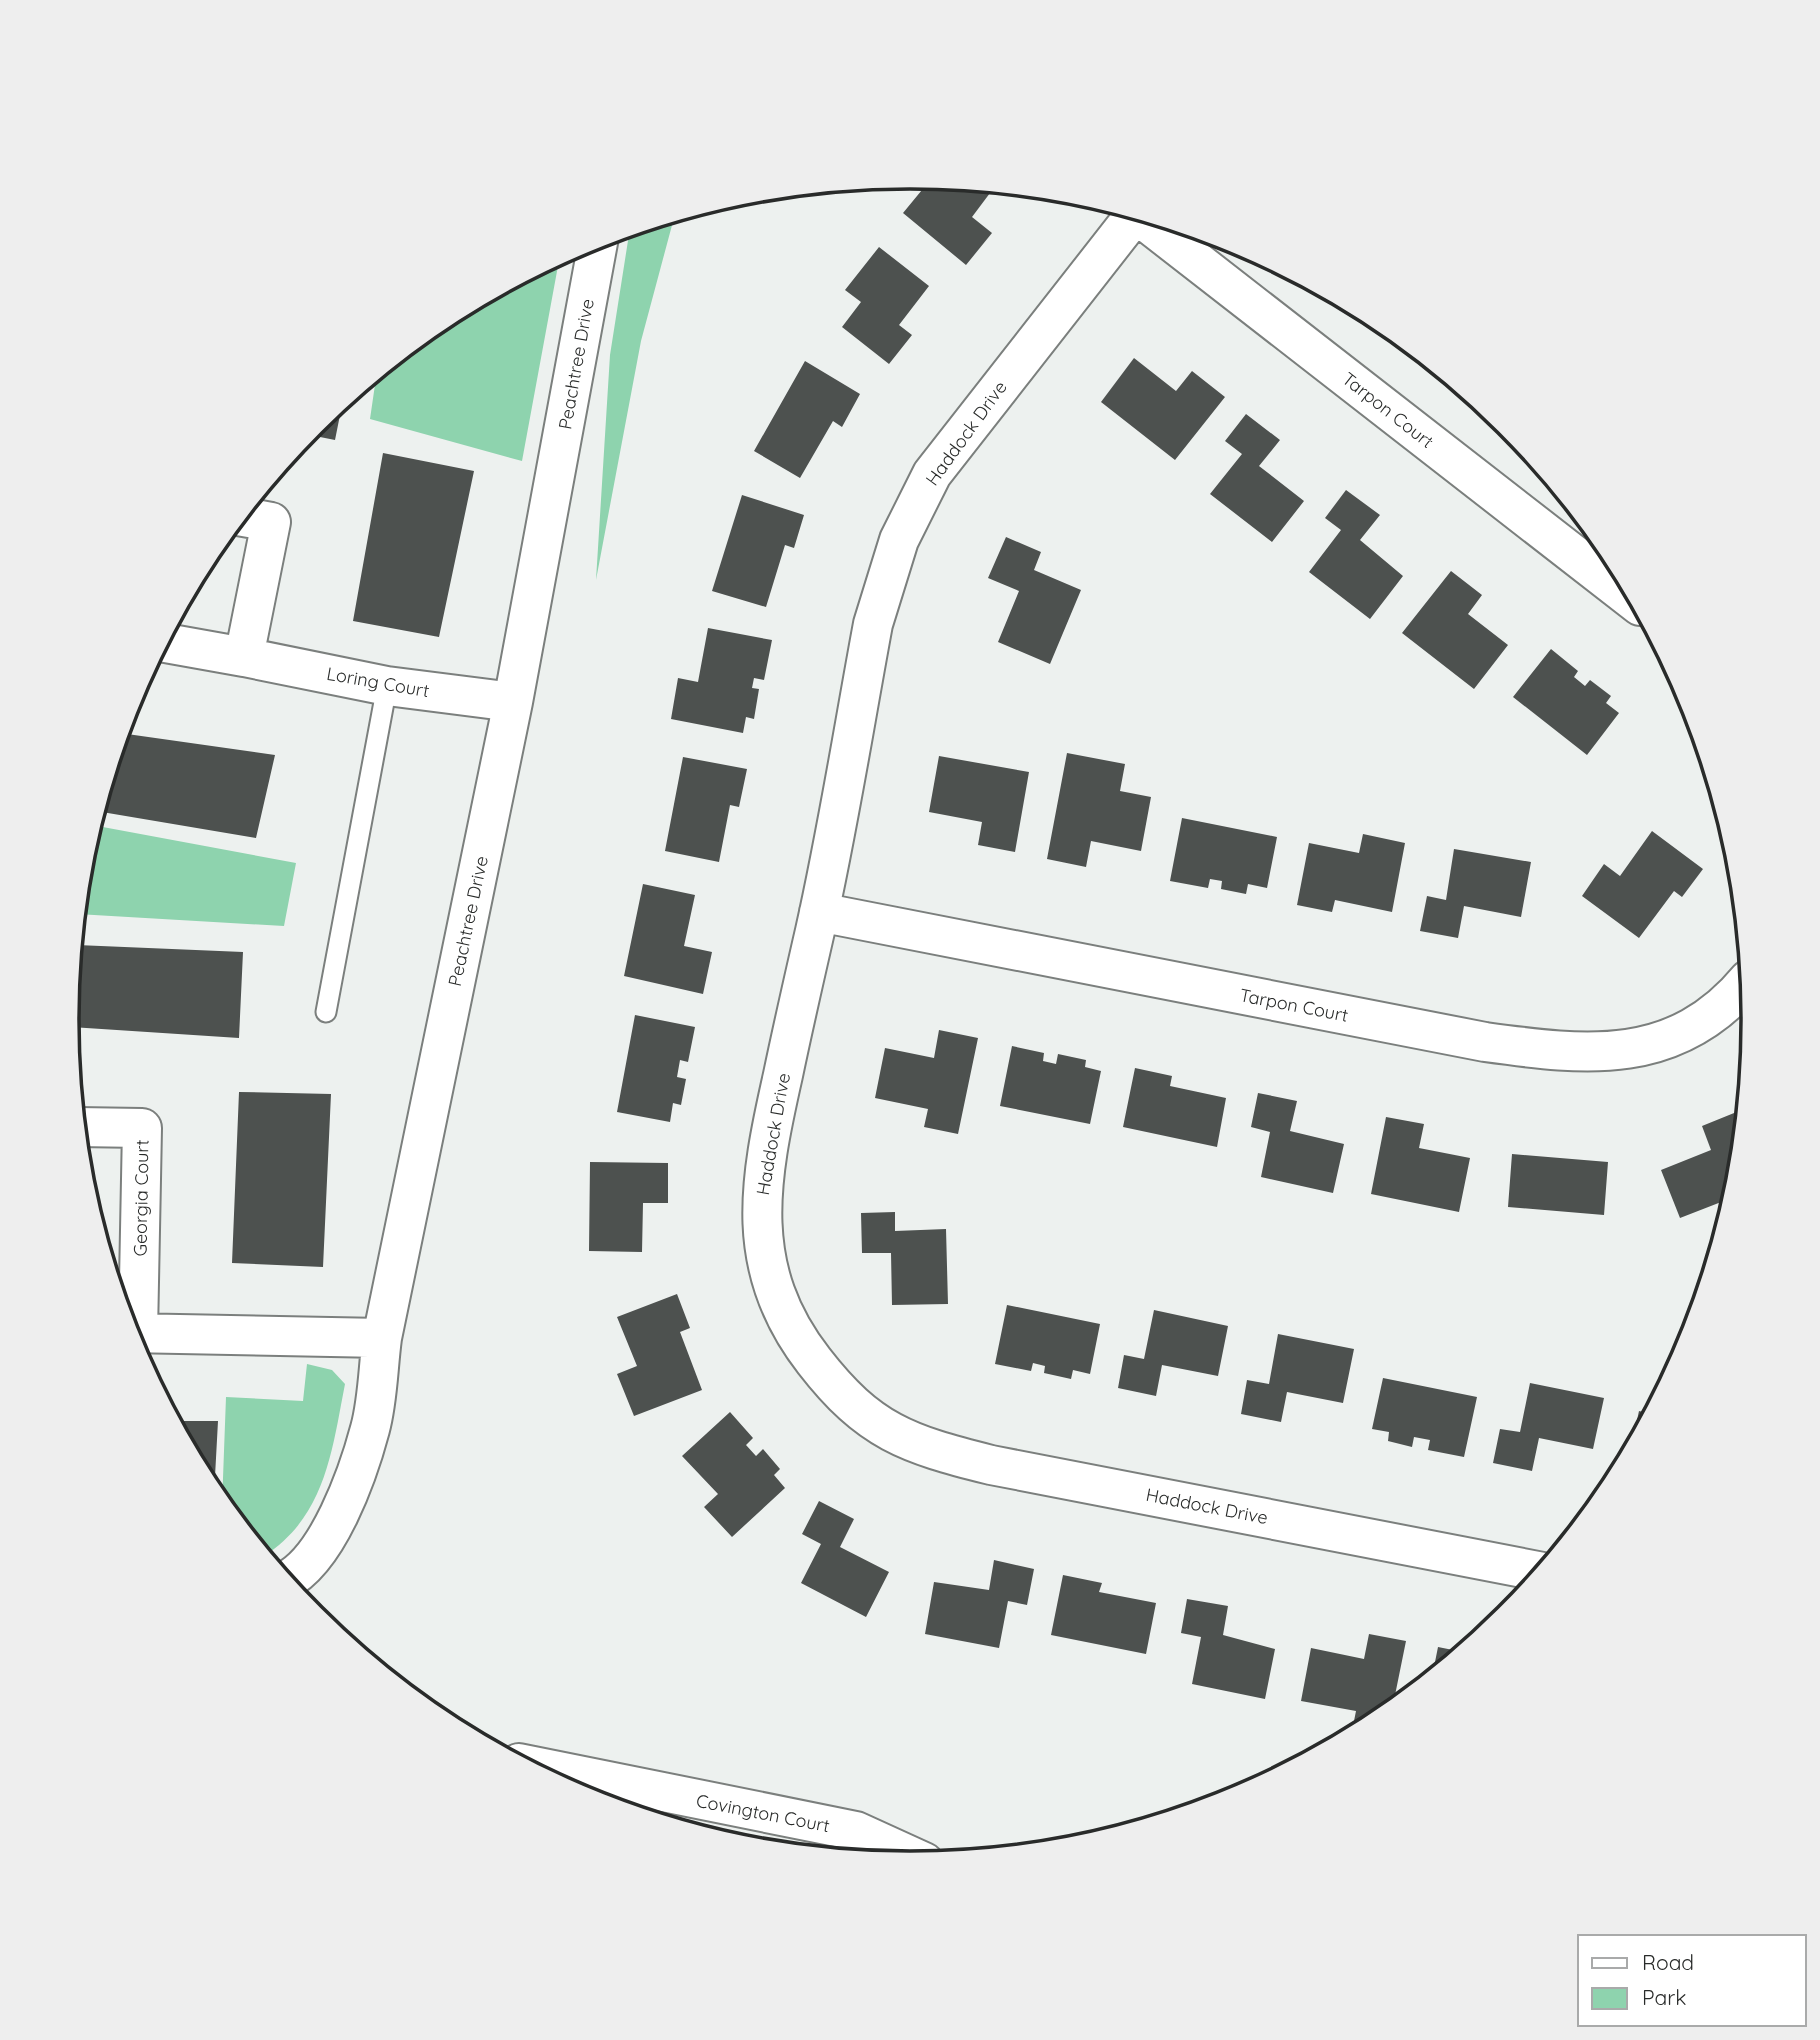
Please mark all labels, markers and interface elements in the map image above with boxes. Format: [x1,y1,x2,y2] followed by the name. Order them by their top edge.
[553,297,599,431] street label: Peachtree Drive
[1338,367,1438,453] street label: Tarpon Court
[920,376,1012,490] street label: Haddock Drive
[325,662,431,702] street label: Loring Court
[443,854,493,988] street label: Peachtree Drive
[1238,983,1350,1027] street label: Tarpon Court
[751,1071,795,1197] street label: Haddock Drive
[128,1139,154,1257] street label: Georgia Court
[1144,1483,1270,1529] street label: Haddock Drive
[694,1789,832,1837] street label: Covington Court
[1578,1935,1806,2026] legend
[1642,1949,1694,1975] text: Road
[1642,1984,1686,2010] text: Park

